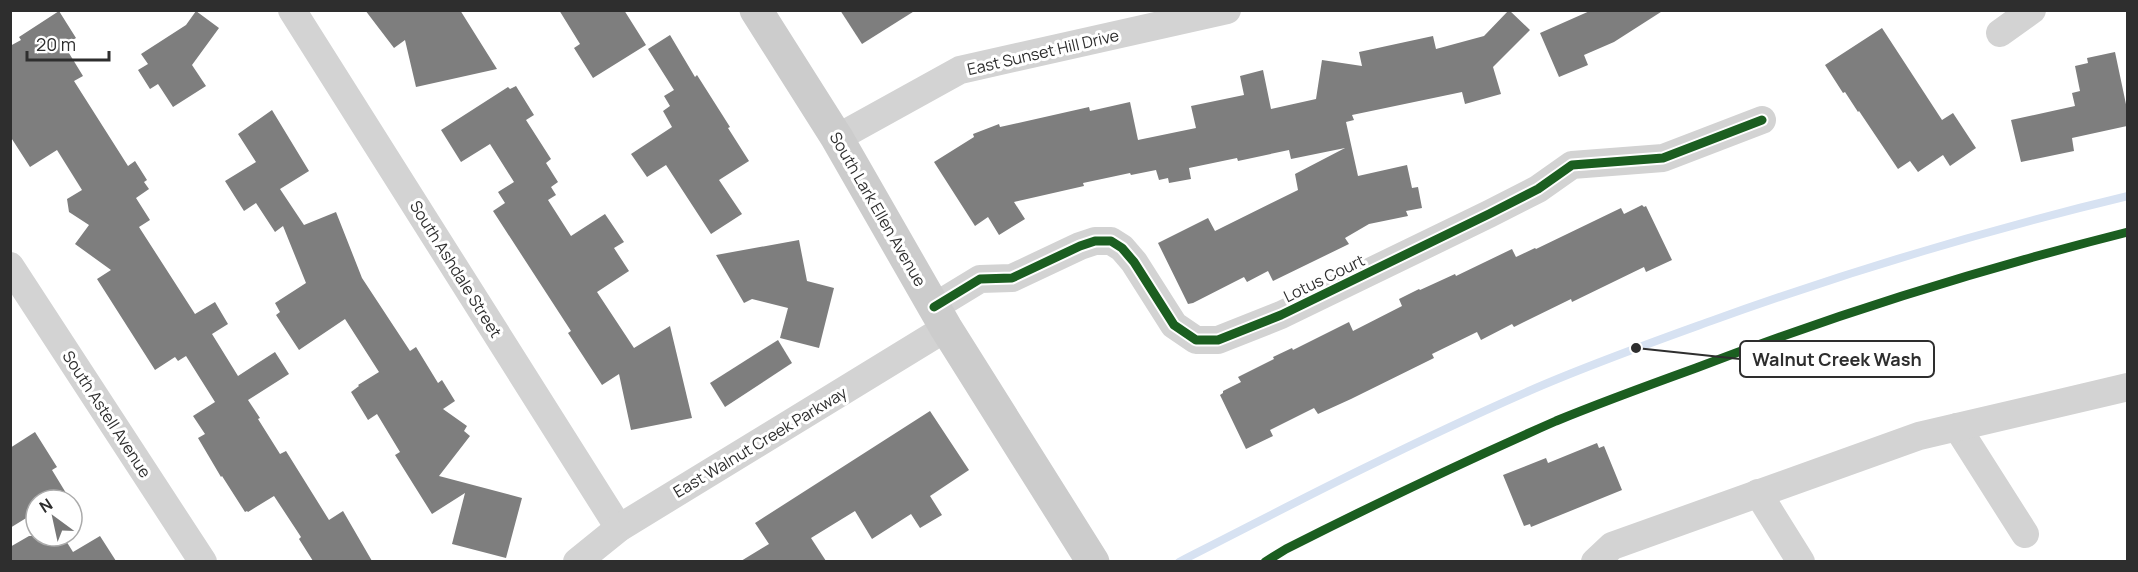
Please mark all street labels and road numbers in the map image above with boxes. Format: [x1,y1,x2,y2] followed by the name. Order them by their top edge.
[965,24,1121,80] street label: East Sunset Hill Drive
[825,128,931,290] street label: South Lark Ellen Avenue
[405,196,507,342] street label: South Ashdale Street
[1280,249,1368,307] street label: Lotus Court
[58,346,156,482] street label: South Astell Avenue
[669,381,851,503] street label: East Walnut Creek Parkway

